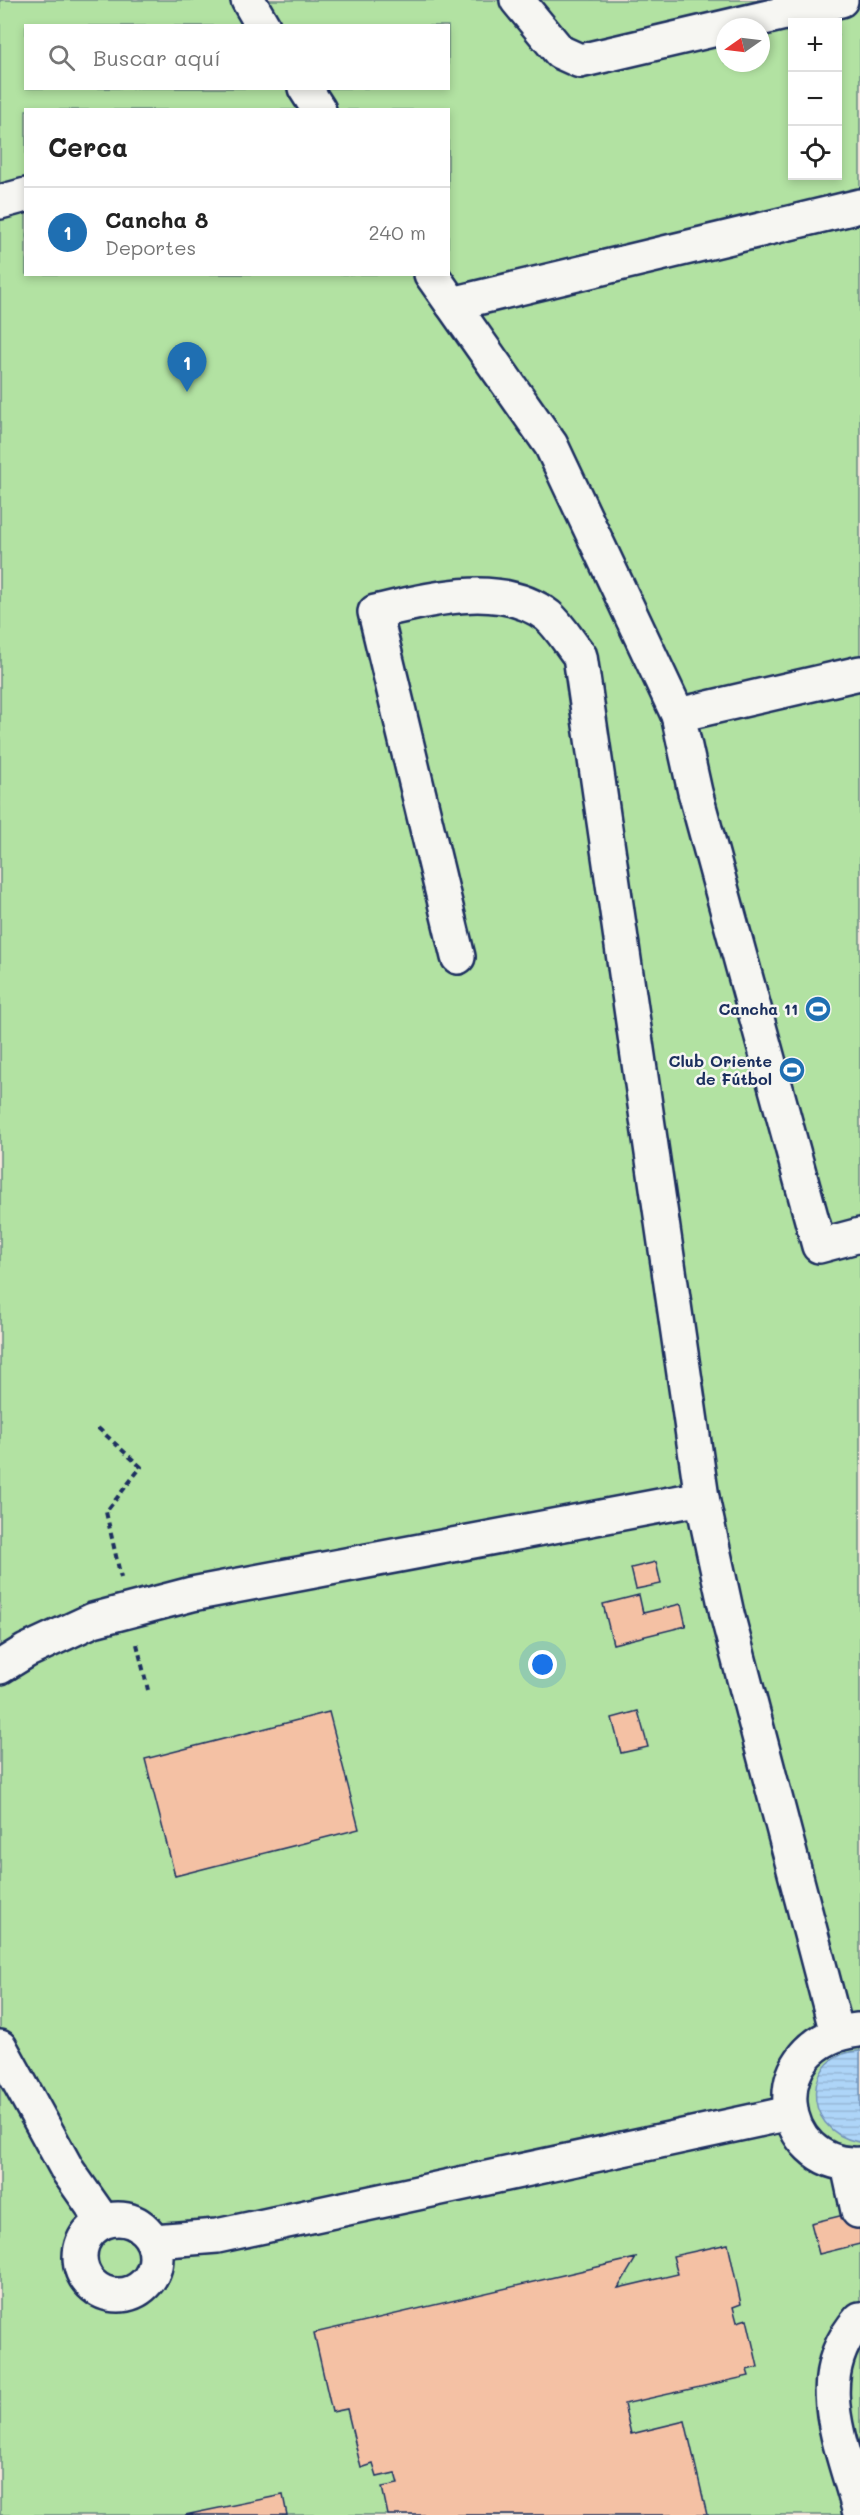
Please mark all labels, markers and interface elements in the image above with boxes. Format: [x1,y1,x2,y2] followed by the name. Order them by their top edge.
[716,18,770,72] north arrow
[788,18,842,180] map controls
[788,18,842,72] button: +
[24,24,450,90] search box
[45,41,78,74] icon: search
[93,43,221,72] text: Buscar aquí
[788,72,842,126] button: −
[788,126,842,180] button: locate
[48,130,128,164] text: Cerca
[105,205,208,234] text: Cancha 8
[63,219,72,245] text: 1
[368,219,426,245] text: 240 m
[105,234,196,260] text: Deportes
[168,342,207,392] pin: 1
[803,994,833,1024] sports icon: Cancha 11
[718,998,798,1019] place label: Cancha 11
[669,1050,772,1089] place label: Club Oriente de Fútbol
[777,1055,807,1085] sports icon: Club Oriente de Fútbol
[528,1650,557,1679] your location

